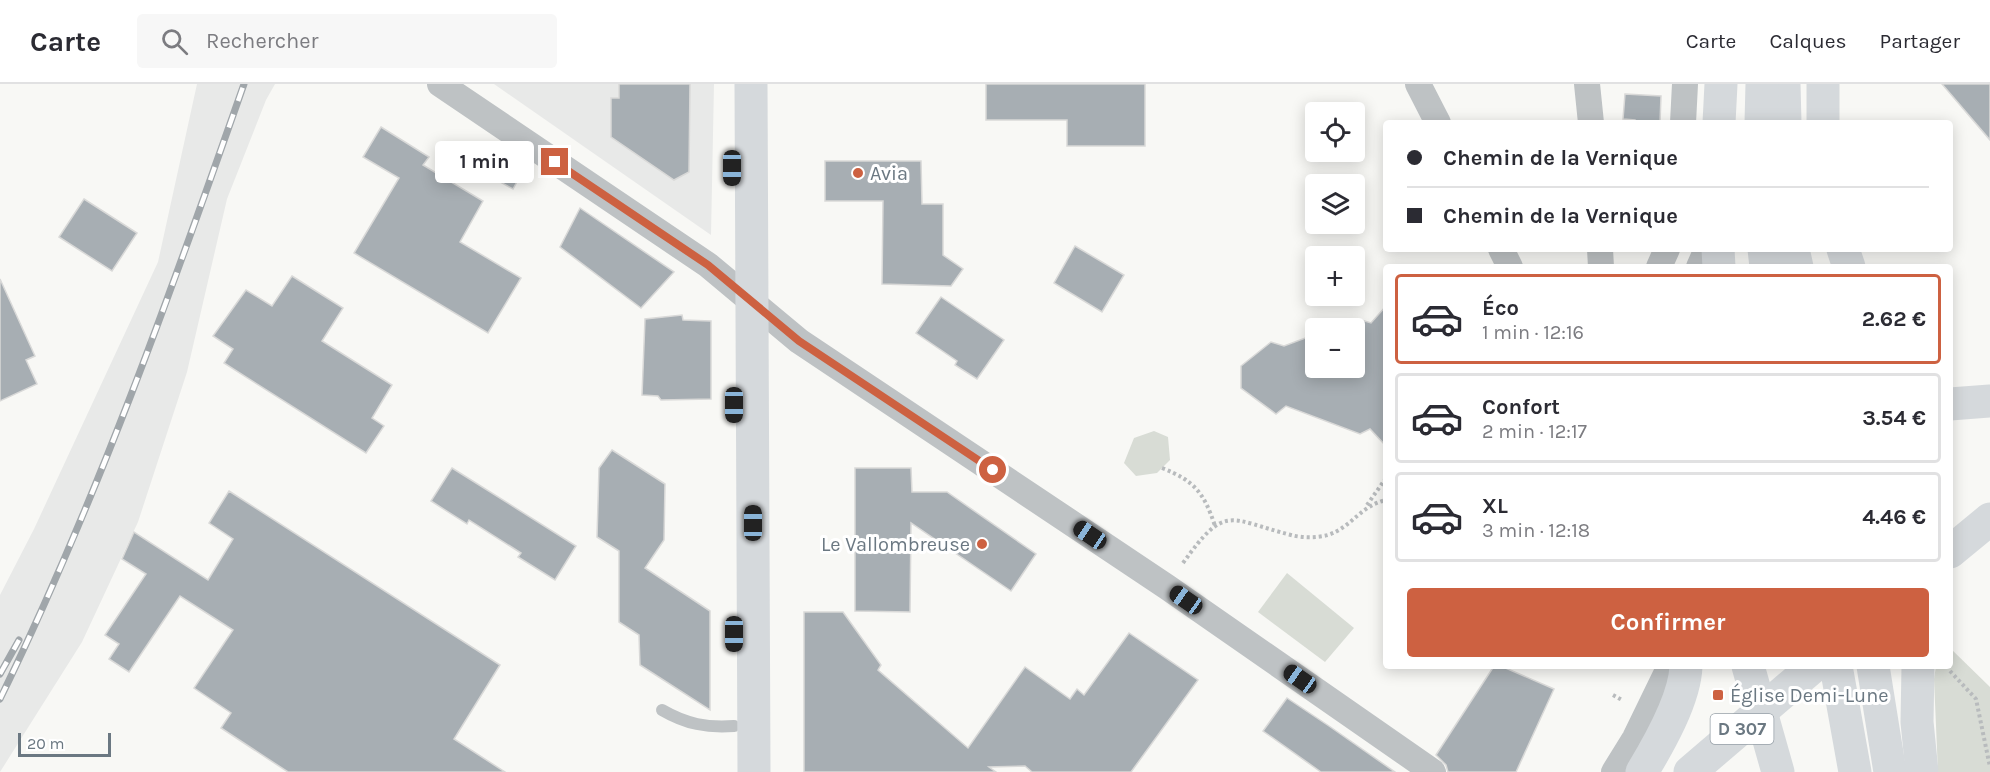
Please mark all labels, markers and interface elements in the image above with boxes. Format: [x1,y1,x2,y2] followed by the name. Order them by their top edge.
[137,14,557,68] search box
[30,25,101,58] text: Carte
[158,25,191,58] icon: search
[206,28,319,54] text: Rechercher
[1686,29,1736,53] text: Carte
[1769,29,1847,53] text: Calques
[1880,29,1960,53] text: Partager
[1305,102,1365,378] map controls
[1305,102,1365,162] button: locate
[435,141,534,183] callout: 1 min
[1443,145,1678,171] text: Chemin de la Vernique
[541,148,568,175] route end
[459,150,510,173] text: 1 min
[723,150,741,186] car
[870,162,908,185] place label: Avia
[851,166,865,180] marker: Avia
[1305,174,1365,234] button: layers
[1443,203,1678,229] text: Chemin de la Vernique
[1305,246,1365,306] button: +
[1410,292,1464,346] icon: car
[1482,295,1519,321] text: Éco
[1862,306,1926,332] text: 2.62 €
[1305,318,1365,378] button: −
[1482,321,1584,344] text: 1 min · 12:16
[725,387,743,423] car
[1410,391,1464,445] icon: car
[1482,394,1560,420] text: Confort
[1862,405,1926,431] text: 3.54 €
[1482,420,1587,443] text: 2 min · 12:17
[979,456,1006,483] route start
[1410,490,1464,544] icon: car
[1482,493,1508,519] text: XL
[1862,504,1926,530] text: 4.46 €
[744,505,762,541] car
[1070,517,1110,553] car
[1482,519,1590,542] text: 3 min · 12:18
[821,533,970,556] place label: Le Vallombreuse
[975,537,989,551] marker: Le Vallombreuse
[1166,582,1206,618] car
[1407,588,1929,657] button: Confirmer
[725,616,743,652] car
[1280,661,1320,697] car
[1730,683,1889,707] place label: Église Demi-Lune
[1711,688,1725,702] marker: Église Demi-Lune
[1710,714,1774,744] road number: D 307
[18,730,111,758] scale bar
[27,734,65,753] text: 20 m

